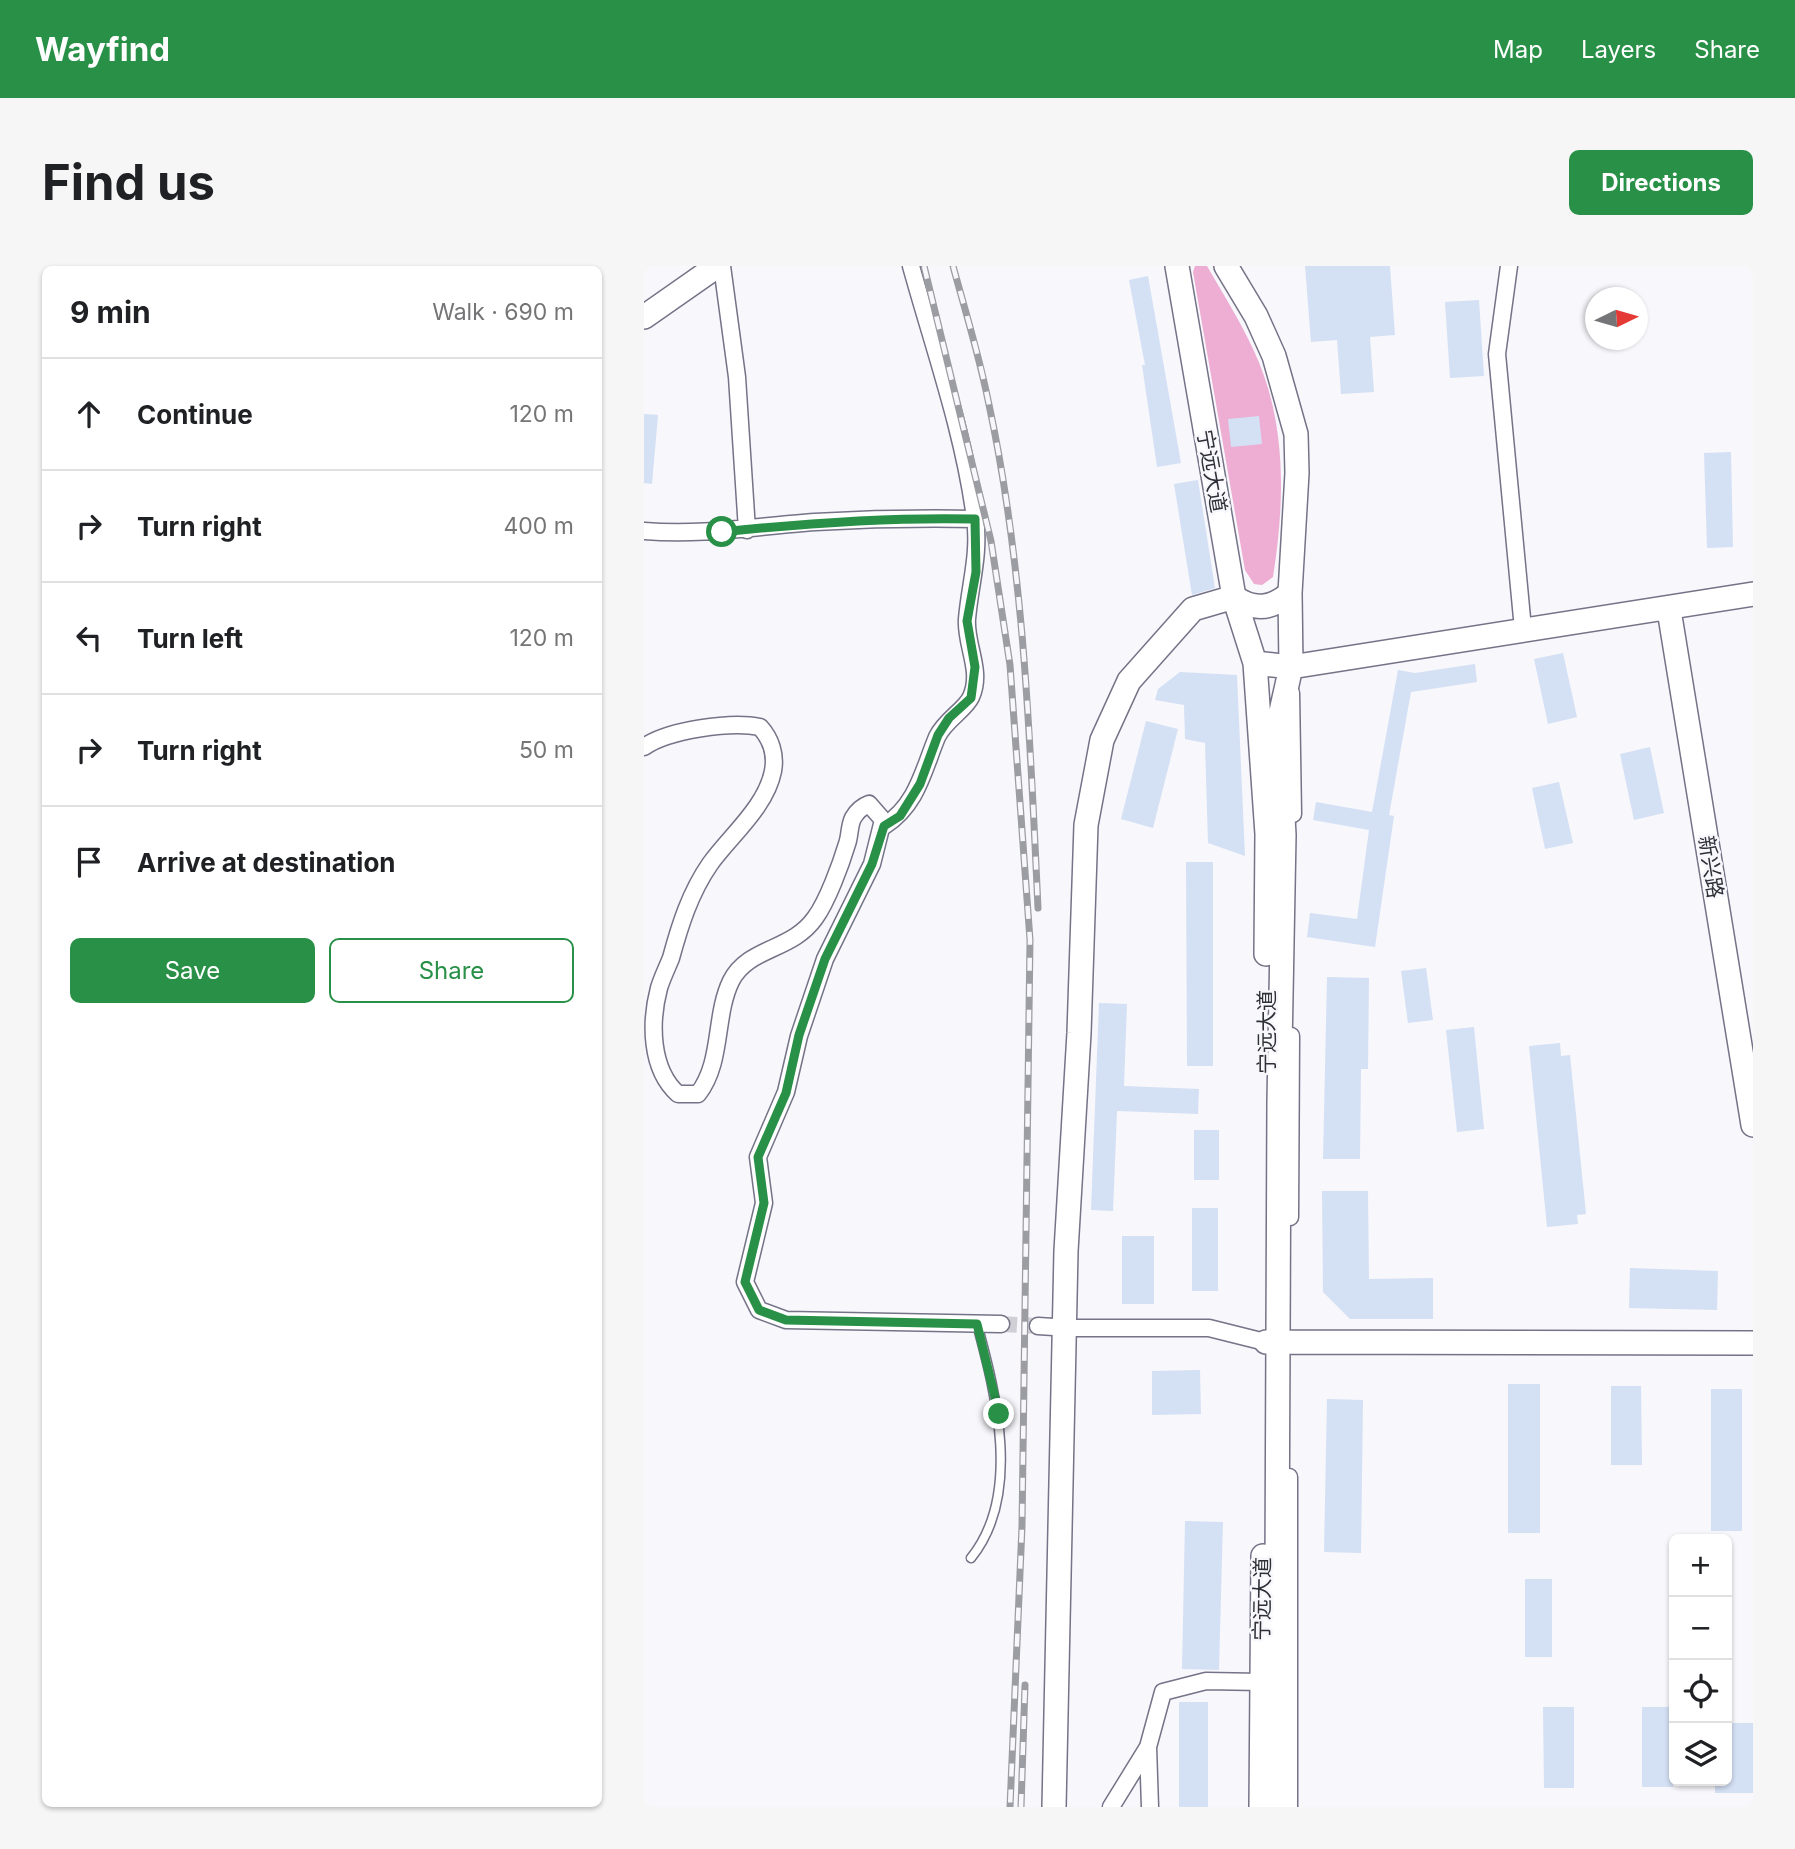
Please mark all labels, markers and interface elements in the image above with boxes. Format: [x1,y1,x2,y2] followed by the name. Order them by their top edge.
[35,29,170,69] text: Wayfind
[1493,35,1543,64] text: Map
[1581,35,1656,64] text: Layers
[1694,35,1760,64] text: Share
[1569,150,1753,215] button: Directions
[42,153,215,212] text: Find us
[1585,287,1648,350] north arrow
[70,294,151,330] text: 9 min
[432,298,574,326] text: Walk · 690 m
[70,395,108,433] icon: ahead
[137,399,253,430] text: Continue
[509,400,574,428] text: 120 m
[1192,427,1232,515] street label: 宁远大道
[70,507,108,545] icon: right
[137,511,262,542] text: Turn right
[504,512,574,540] text: 400 m
[706,516,737,547] route start
[70,619,108,657] icon: left
[137,623,243,654] text: Turn left
[509,624,574,652] text: 120 m
[70,731,108,769] icon: right
[137,735,262,766] text: Turn right
[519,736,574,764] text: 50 m
[1694,834,1728,900] street label: 新兴路
[70,843,108,881] icon: arrive
[137,847,396,878] text: Arrive at destination
[70,938,315,1003] button: Save
[329,938,574,1003] button: Share
[1254,990,1279,1074] street label: 宁远大道
[983,1398,1014,1429] route end
[1669,1534,1732,1786] map controls
[1669,1534,1732,1597] button: +
[1249,1557,1275,1641] street label: 宁远大道
[1669,1597,1732,1660] button: −
[1669,1660,1732,1723] button: locate
[1669,1723,1732,1786] button: layers

